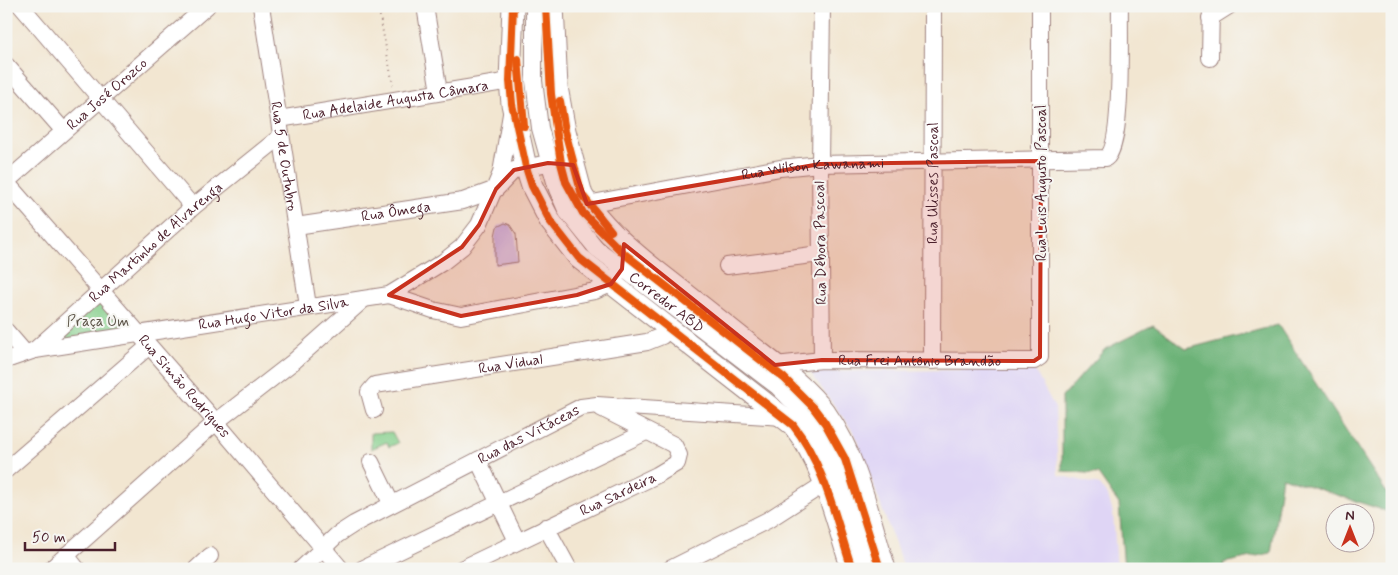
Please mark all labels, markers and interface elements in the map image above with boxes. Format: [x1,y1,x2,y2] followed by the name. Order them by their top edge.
[63,54,152,135] street label: Rua José Orozco
[301,76,490,126] street label: Rua Adelaide Augusta Câmara
[265,100,302,212] street label: Rua 5 de Outubro
[1032,105,1052,261] street label: Rua Luis Augusto Pascoal
[923,122,944,244] street label: Rua Ulisses Pascoal
[740,154,884,186] street label: Rua Wilson Kawanami
[85,178,228,308] street label: Rua Martinho de Alvarenga
[810,181,832,305] street label: Rua Débora Pascoal
[360,197,432,227] street label: Rua Ômega
[624,268,708,338] street label: Corredor ABD
[197,292,351,335] street label: Rua Hugo Vitor da Silva
[67,312,129,332] park label: Praça Um
[133,331,234,443] street label: Rua Simão Rodrigues
[477,350,544,380] street label: Rua Vidual
[838,351,1001,372] street label: Rua Frei Antônio Brandão
[475,400,583,470] street label: Rua das Vitáceas
[577,468,660,521] street label: Rua Sardeira
[1326,502,1376,552] north arrow
[1345,507,1355,525] text: N
[25,520,115,552] scale bar
[32,528,66,548] text: 50 m

